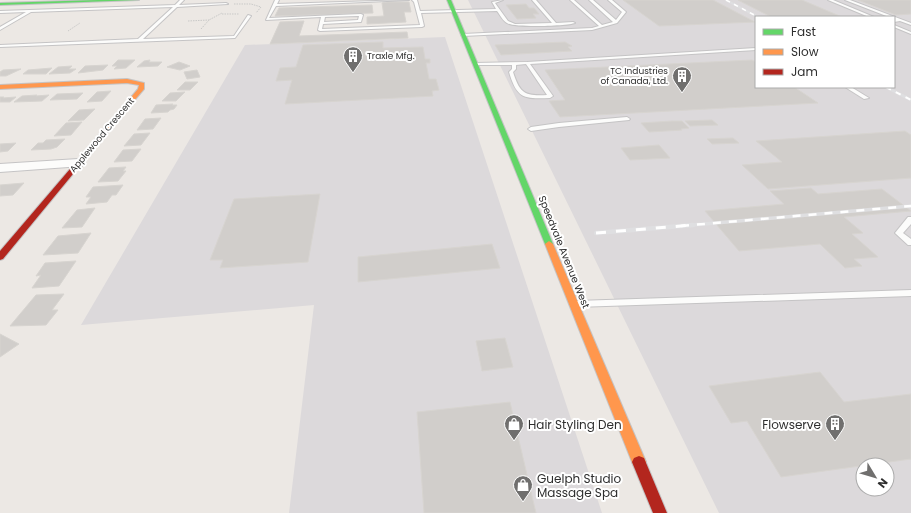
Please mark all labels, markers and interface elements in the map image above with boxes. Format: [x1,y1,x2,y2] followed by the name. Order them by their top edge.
[755,16,895,88] legend
[791,23,816,40] text: Fast
[791,43,819,60] text: Slow
[342,45,364,73] building icon: Traxle Mfg.
[367,50,415,62] place label: Traxle Mfg.
[791,63,818,80] text: Jam
[601,65,668,87] place label: TC Industries of Canada, Ltd.
[671,65,693,93] building icon: TC Industries of Canada, Ltd.
[67,95,137,175] street label: Applewood Crescent
[534,193,594,311] street label: Speedvale Avenue West
[503,413,525,441] shop icon: Hair Styling Den
[824,413,846,441] building icon: Flowserve
[528,416,622,433] place label: Hair Styling Den
[762,416,821,433] place label: Flowserve
[855,457,895,497] north arrow
[537,470,622,501] place label: Guelph Studio Massage Spa
[512,474,534,502] shop icon: Guelph Studio Massage Spa
[874,475,892,491] text: N

